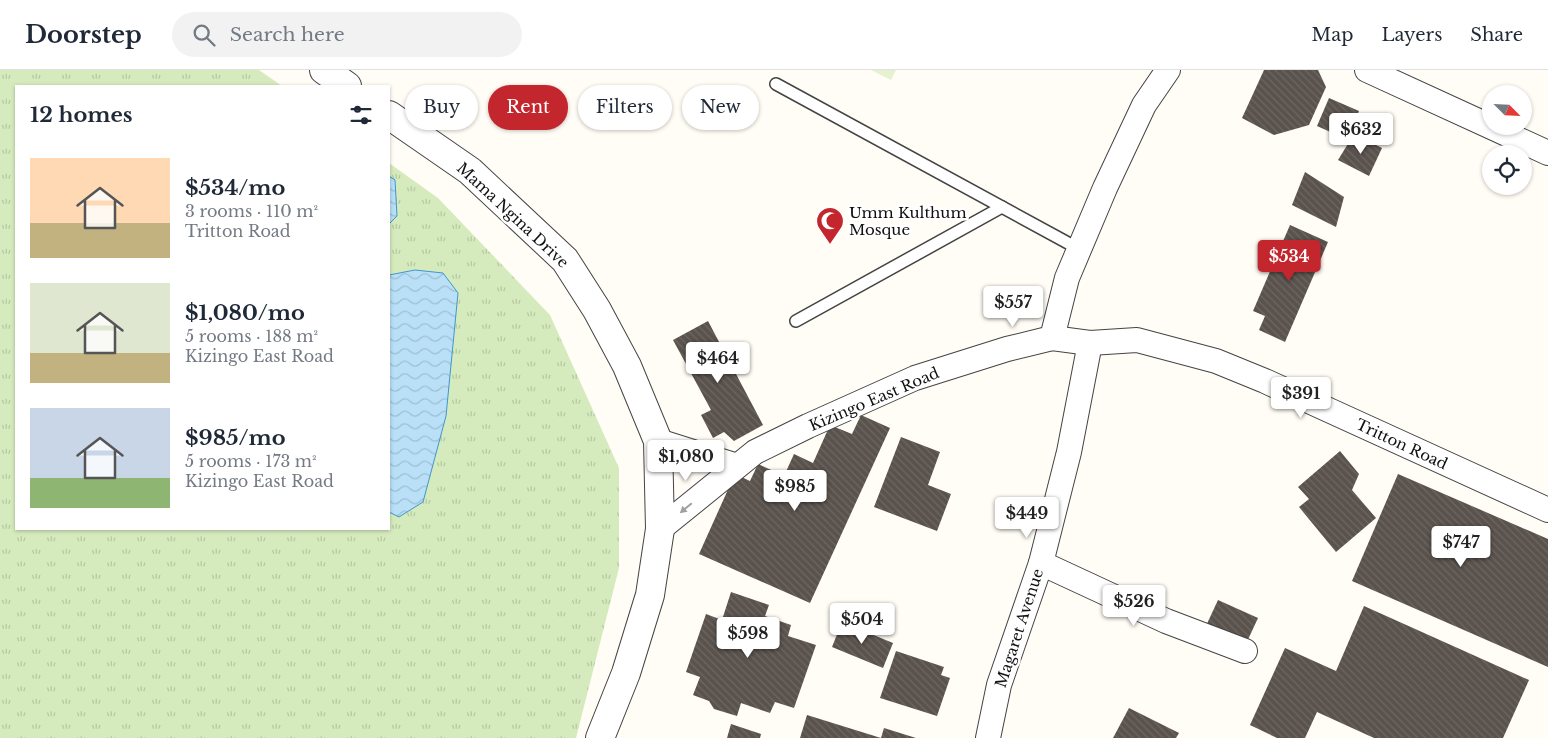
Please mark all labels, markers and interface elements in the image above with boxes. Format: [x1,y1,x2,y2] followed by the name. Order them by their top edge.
[172,12,522,57] search box
[25,20,142,49] text: Doorstep
[190,21,218,49] icon: search
[230,23,345,46] text: Search here
[1312,24,1353,46] text: Map
[1381,24,1442,46] text: Layers
[1470,24,1523,46] text: Share
[405,85,478,130] chip: Buy
[488,85,568,130] chip: Rent
[578,85,672,130] chip: Filters
[682,85,759,130] chip: New
[1482,85,1532,135] north arrow
[1482,85,1532,195] map controls
[347,101,375,129] icon: filters
[30,102,133,128] text: 12 homes
[1331,112,1391,155] pin: $632
[1340,119,1382,139] text: $632
[1482,145,1532,195] button: locate
[453,158,573,272] street label: Mama Ngina Drive
[185,175,285,201] text: $534/mo
[70,178,130,238] icon: home
[185,201,318,221] text: 3 rooms · 110 m²
[849,203,967,239] place label: Umm Kulthum Mosque
[815,206,845,245] mosque icon: Umm Kulthum Mosque
[185,221,291,241] text: Tritton Road
[1259,240,1319,282] pin: $534
[1269,246,1309,266] text: $534
[983,286,1043,328] pin: $557
[994,292,1032,312] text: $557
[185,300,305,326] text: $1,080/mo
[70,303,130,363] icon: home
[185,326,318,346] text: 5 rooms · 188 m²
[688,342,748,384] pin: $464
[185,346,334,366] text: Kizingo East Road
[697,348,739,368] text: $464
[806,363,942,435] street label: Kizingo East Road
[1271,376,1331,419] pin: $391
[1282,383,1320,403] text: $391
[1353,414,1451,474] street label: Tritton Road
[185,425,286,451] text: $985/mo
[70,428,130,488] icon: home
[645,440,727,482] pin: $1,080
[658,446,714,466] text: $1,080
[185,451,317,471] text: 5 rooms · 173 m²
[765,470,825,512] pin: $985
[185,471,334,491] text: Kizingo East Road
[775,476,815,496] text: $985
[997,496,1057,539] pin: $449
[680,502,693,513] one-way arrow
[1006,503,1048,523] text: $449
[1431,526,1491,568] pin: $747
[1442,532,1480,552] text: $747
[991,566,1047,690] street label: Magaret Avenue
[1104,584,1164,627] pin: $526
[1113,591,1155,611] text: $526
[832,602,892,645] pin: $504
[841,609,883,629] text: $504
[718,616,778,659] pin: $598
[728,623,768,643] text: $598

